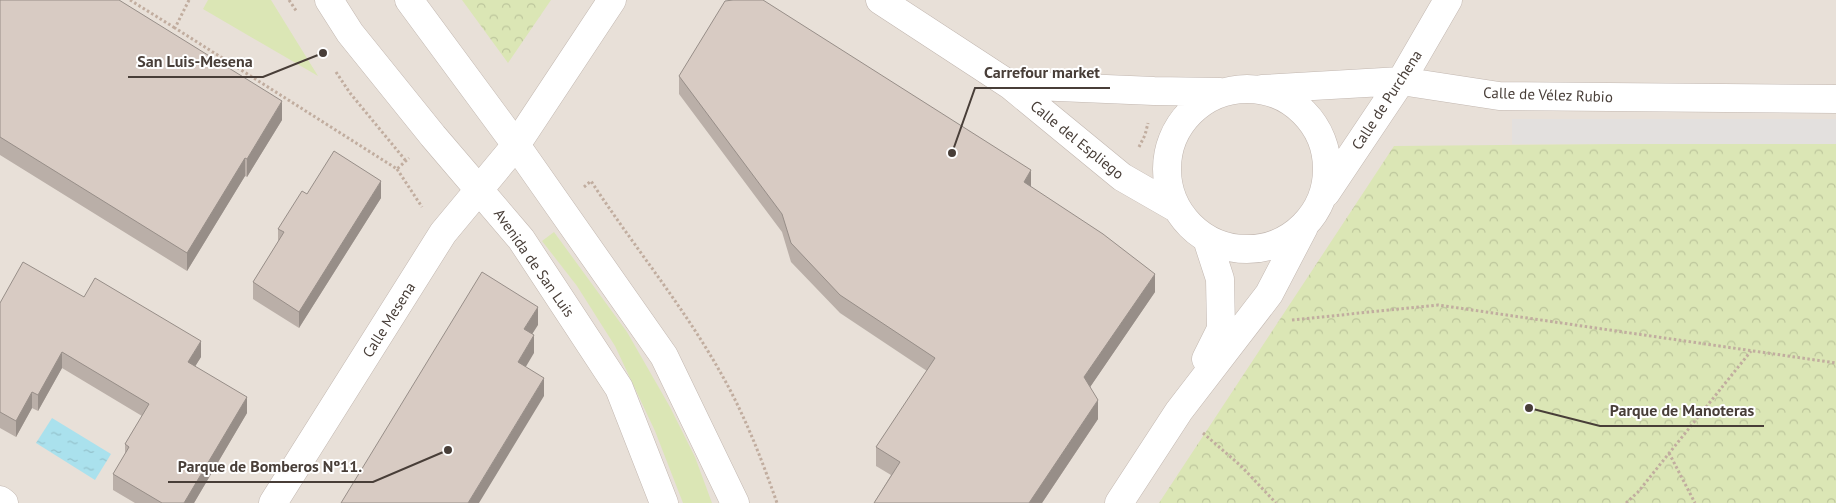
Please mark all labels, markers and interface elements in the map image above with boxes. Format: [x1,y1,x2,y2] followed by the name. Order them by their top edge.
[128,46,263,77] callout: San Luis-Mesena
[1347,46,1426,153] street label: Calle de Purchena
[137,51,253,71] text: San Luis-Mesena
[975,57,1110,88] callout: Carrefour market
[984,62,1100,82] text: Carrefour market
[1483,83,1613,106] street label: Calle de Vélez Rubio
[1027,96,1128,183] street label: Calle del Espliego
[490,205,579,321] street label: Avenida de San Luis
[358,279,419,361] street label: Calle Mesena
[1600,395,1764,426] callout: Parque de Manoteras
[1610,400,1754,420] text: Parque de Manoteras
[168,451,373,482] callout: Parque de Bomberos Nº11.
[178,456,362,476] text: Parque de Bomberos Nº11.

